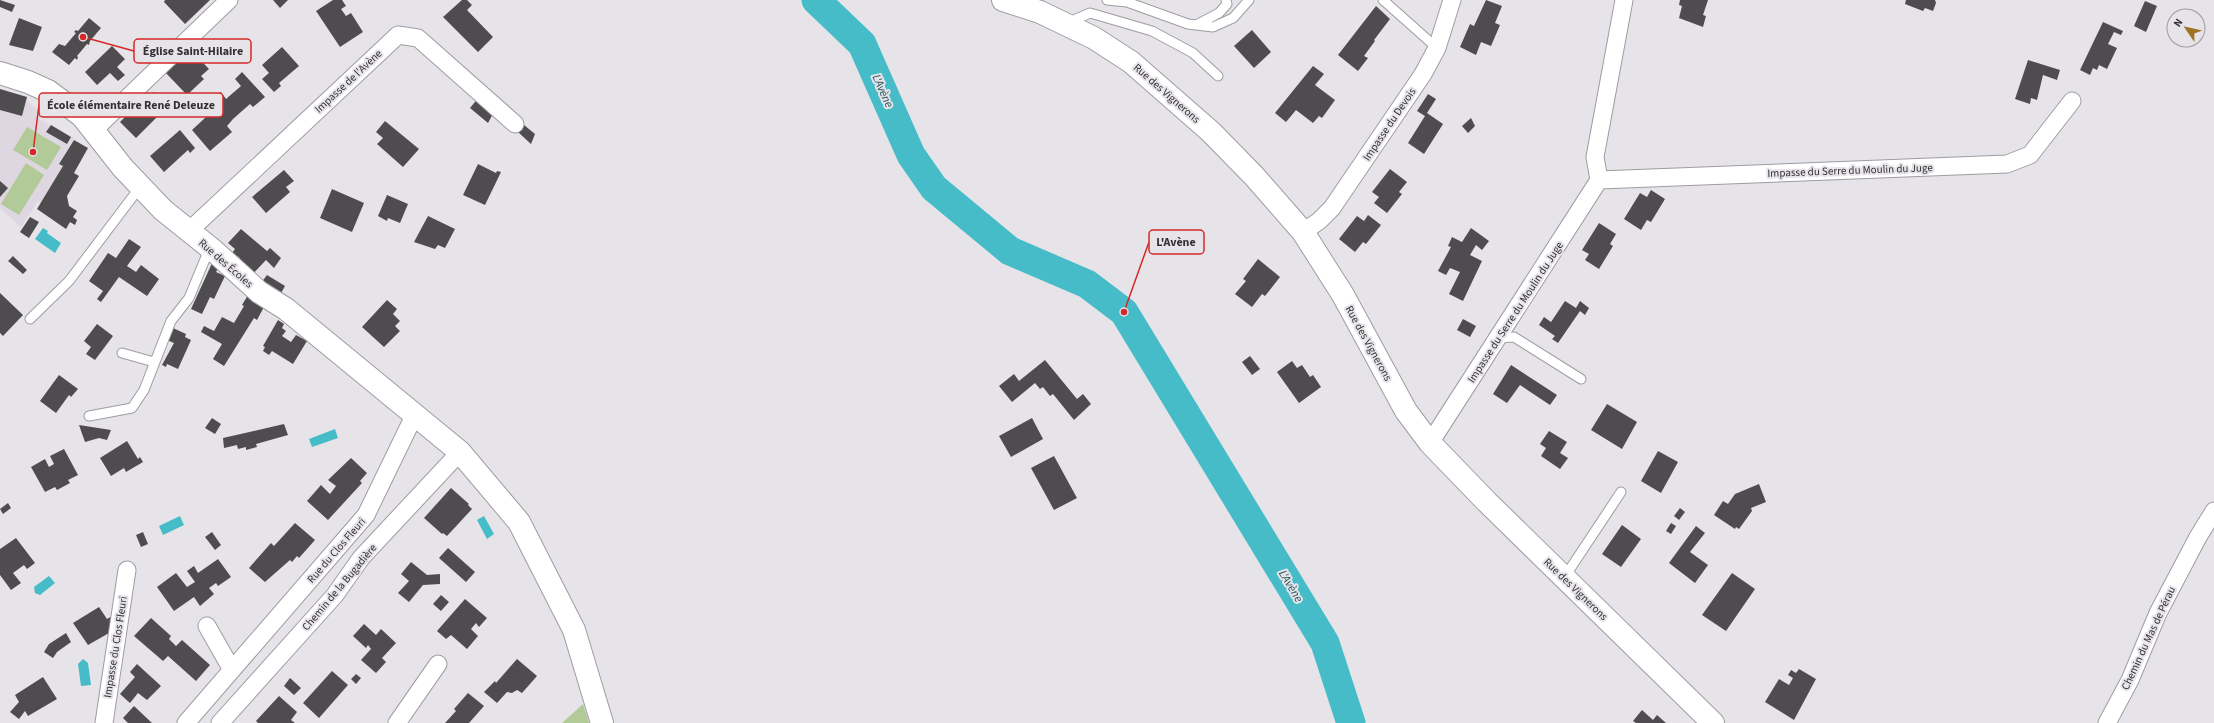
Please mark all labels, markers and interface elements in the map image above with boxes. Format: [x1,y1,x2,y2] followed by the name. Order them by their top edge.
[2166,8,2206,48] north arrow
[2170,15,2186,30] text: N
[134,39,251,63] callout: Église Saint-Hilaire
[143,43,243,60] text: Église Saint-Hilaire
[311,46,386,117] street label: Impasse de l'Avène
[1130,60,1204,127] street label: Rue des Vignerons
[868,72,898,111] water label: L'Avène
[1359,84,1420,164] street label: Impasse du Devois
[39,93,223,117] callout: École élémentaire René Deleuze
[47,97,215,114] text: École élémentaire René Deleuze
[1767,160,1934,181] street label: Impasse du Serre du Moulin du Juge
[1149,230,1204,254] callout: L'Avène
[1156,234,1196,251] text: L'Avène
[195,236,256,291] street label: Rue des Écoles
[1464,238,1567,386] street label: Impasse du Serre du Moulin du Juge
[1342,303,1396,384] street label: Rue des Vignerons
[304,514,369,586] street label: Rue du Clos Fleuri
[299,540,380,634] street label: Chemin de la Bugadière
[1540,555,1611,624] street label: Rue des Vignerons
[1274,567,1307,606] water label: L'Avène
[2118,584,2179,692] street label: Chemin du Mas de Pérau
[100,595,131,699] street label: Impasse du Clos Fleuri

